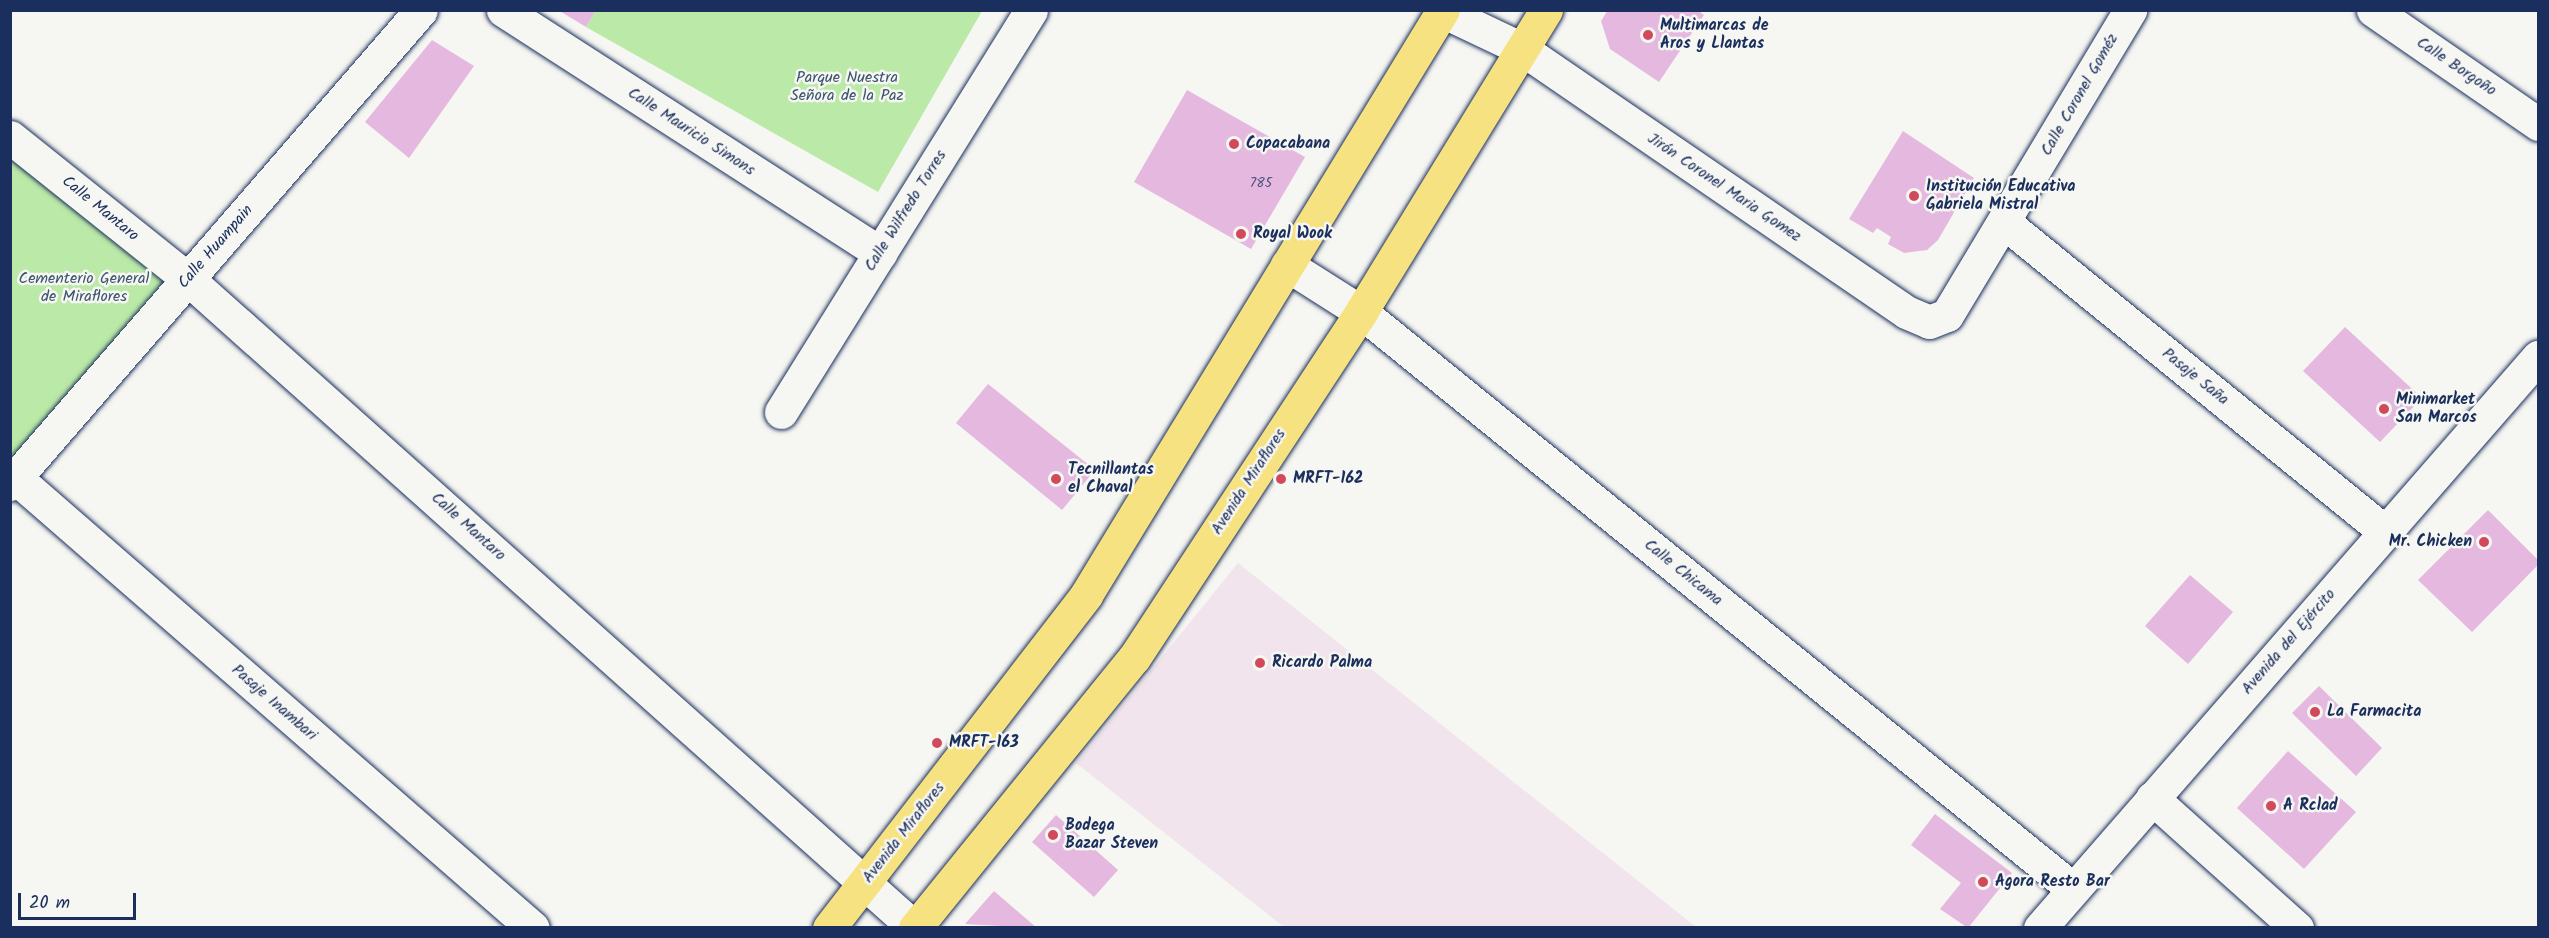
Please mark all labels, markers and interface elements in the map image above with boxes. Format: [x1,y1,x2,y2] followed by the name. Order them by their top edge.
[1660,16,1769,54] place label: Multimarcas de Aros y Llantas
[1641,28,1655,42] marker: Multimarcas de Aros y Llantas
[2037,31,2123,159] street label: Calle Coronel Goméz
[2413,33,2499,101] street label: Calle Borgoño
[790,68,904,106] park label: Parque Nuestra Señora de la Paz
[624,84,758,180] street label: Calle Mauricio Simons
[1643,129,1805,247] street label: Jirón Coronel Maria Gomez
[1246,134,1330,154] place label: Copacabana
[1227,137,1241,151] marker: Copacabana
[861,147,951,275] street label: Calle Wilfredo Torres
[58,172,142,246] street label: Calle Mantaro
[1250,175,1272,191] house number: 785
[1926,177,2075,215] place label: Institución Educativa Gabriela Mistral
[1907,189,1921,203] marker: Institución Educativa Gabriela Mistral
[174,201,258,293] street label: Calle Huampain
[1253,224,1332,244] place label: Royal Wook
[1234,227,1248,241] marker: Royal Wook
[19,269,149,307] park label: Cementerio General de Miraflores
[2158,344,2232,410] street label: Pasaje Saña
[2396,390,2477,428] place label: Minimarket San Marcos
[2377,402,2391,416] marker: Minimarket San Marcos
[1208,425,1290,539] street label: Avenida Miraflores
[1068,460,1154,498] place label: Tecnillantas el Chaval
[1293,469,1363,489] place label: MRFT-162
[1049,472,1063,486] marker: Tecnillantas el Chaval
[1274,472,1288,486] marker: MRFT-162
[427,489,509,565] street label: Calle Mantaro
[2389,532,2472,552] place label: Mr. Chicken
[2477,535,2491,549] marker: Mr. Chicken
[1640,536,1726,610] street label: Calle Chicama
[2238,585,2340,699] street label: Avenida del Ejército
[1272,653,1372,673] place label: Ricardo Palma
[1253,656,1267,670] marker: Ricardo Palma
[227,661,321,745] street label: Pasaje Inambari
[2327,702,2421,722] place label: La Farmacita
[2308,705,2322,719] marker: La Farmacita
[949,733,1019,753] place label: MRFT-163
[930,736,944,750] marker: MRFT-163
[859,779,949,887] street label: Avenida Miraflores
[2283,796,2338,816] place label: A Rclad
[2264,799,2278,813] marker: A Rclad
[1065,816,1158,854] place label: Bodega Bazar Steven
[1046,828,1060,842] marker: Bodega Bazar Steven
[1995,872,2110,892] place label: Agora Resto Bar
[1976,875,1990,889] marker: Agora Resto Bar
[21,881,140,919] scale bar
[29,889,70,918] text: 20 m

